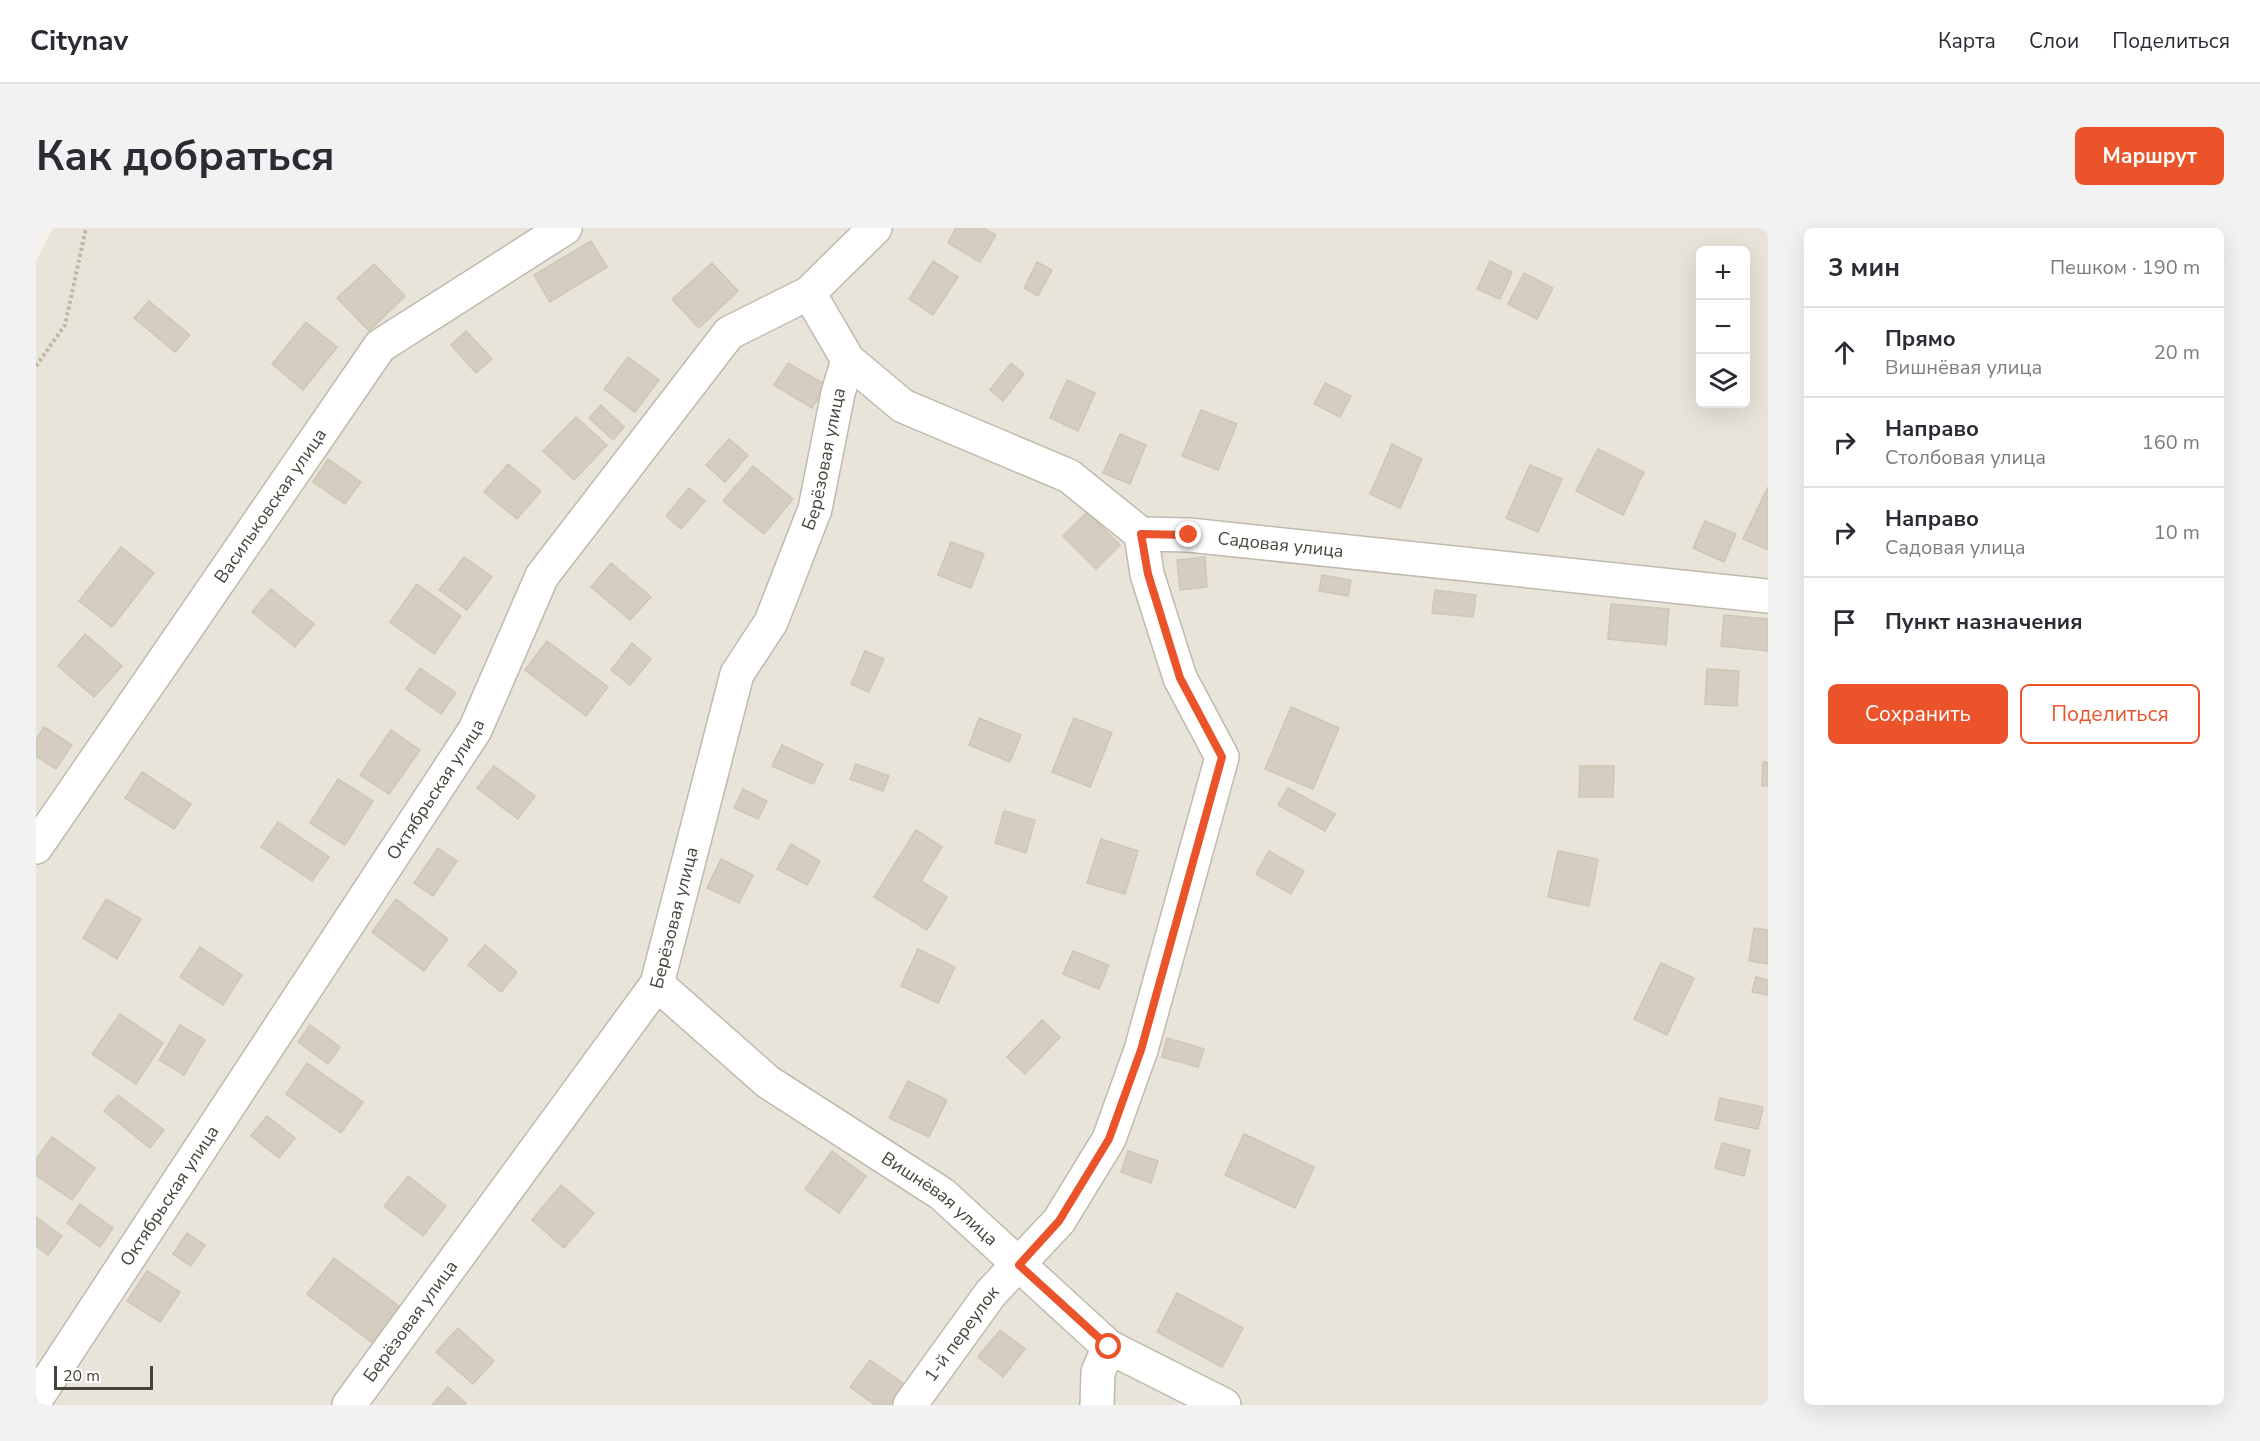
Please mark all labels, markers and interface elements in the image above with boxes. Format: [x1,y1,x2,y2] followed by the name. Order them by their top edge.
[30,22,128,60] text: Citynav
[1938,27,1996,55] text: Карта
[2029,27,2079,55] text: Слои
[2112,27,2230,55] text: Поделиться
[2075,127,2224,185] button: Маршрут
[36,128,335,185] text: Как добраться
[1696,246,1750,408] map controls
[1696,246,1750,300] button: +
[1828,250,1900,285] text: 3 мин
[2050,254,2200,281] text: Пешком · 190 m
[1696,300,1750,354] button: −
[1885,324,1956,354] text: Прямо
[1828,336,1861,369] icon: ahead
[2154,339,2200,366] text: 20 m
[1696,354,1750,408] button: layers
[1885,354,2042,381] text: Вишнёвая улица
[796,384,851,534] street label: Берёзовая улица
[1885,414,1979,444] text: Направо
[209,424,332,588] street label: Васильковская улица
[1828,426,1861,459] icon: right
[2142,429,2200,456] text: 160 m
[1885,444,2046,471] text: Столбовая улица
[1885,504,1979,534] text: Направо
[1828,516,1861,549] icon: right
[2154,519,2200,546] text: 10 m
[1175,521,1201,547] route end
[1216,526,1345,563] street label: Садовая улица
[1885,534,2026,561] text: Садовая улица
[1828,606,1861,639] icon: arrive
[1885,607,2083,637] text: Пункт назначения
[1828,684,2008,744] button: Сохранить
[2020,684,2200,744] button: Поделиться
[381,715,490,865] street label: Октябрьская улица
[644,844,704,991] street label: Берёзовая улица
[114,1121,224,1271] street label: Октябрьская улица
[877,1146,1003,1251] street label: Вишнёвая улица
[358,1255,463,1387] street label: Берёзовая улица
[919,1280,1004,1387] street label: 1-й переулок
[1095,1333,1121,1359] route start
[54,1363,153,1390] scale bar
[63,1365,100,1387] text: 20 m

